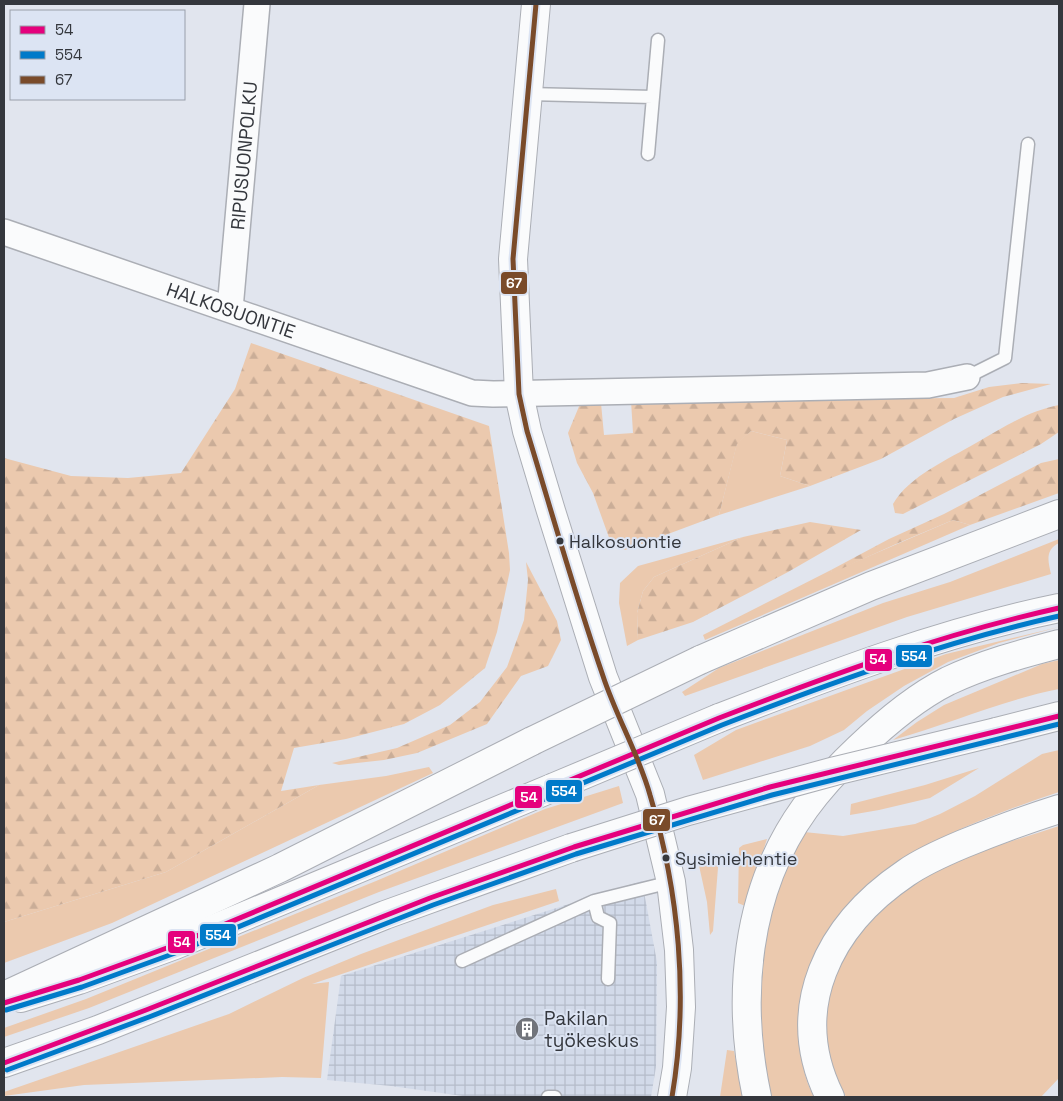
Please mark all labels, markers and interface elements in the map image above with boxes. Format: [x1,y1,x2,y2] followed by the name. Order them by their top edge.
[10,10,185,100] legend
[55,20,73,39] text: 54
[55,45,82,64] text: 554
[55,70,72,89] text: 67
[225,80,263,231] street label: RIPUSUONPOLKU
[500,271,528,295] line badge: 67
[506,274,522,292] text: 67
[163,277,299,344] street label: HALKOSUONTIE
[569,530,682,553] place label: Halkosuontie
[555,536,565,546] marker: Halkosuontie
[895,644,933,668] line badge: 554
[901,647,927,665] text: 554
[864,648,893,672] line badge: 54
[869,650,887,668] text: 54
[545,779,583,803] line badge: 554
[551,782,577,800] text: 554
[514,785,543,809] line badge: 54
[520,788,538,806] text: 54
[642,808,671,832] line badge: 67
[649,811,665,829] text: 67
[675,847,797,870] place label: Sysimiehentie
[661,853,671,863] marker: Sysimiehentie
[199,923,237,947] line badge: 554
[205,926,231,944] text: 554
[167,930,196,954] line badge: 54
[173,933,191,951] text: 54
[544,1006,639,1053] place label: Pakilan työkeskus
[514,1016,540,1042] building icon: Pakilan työkeskus

